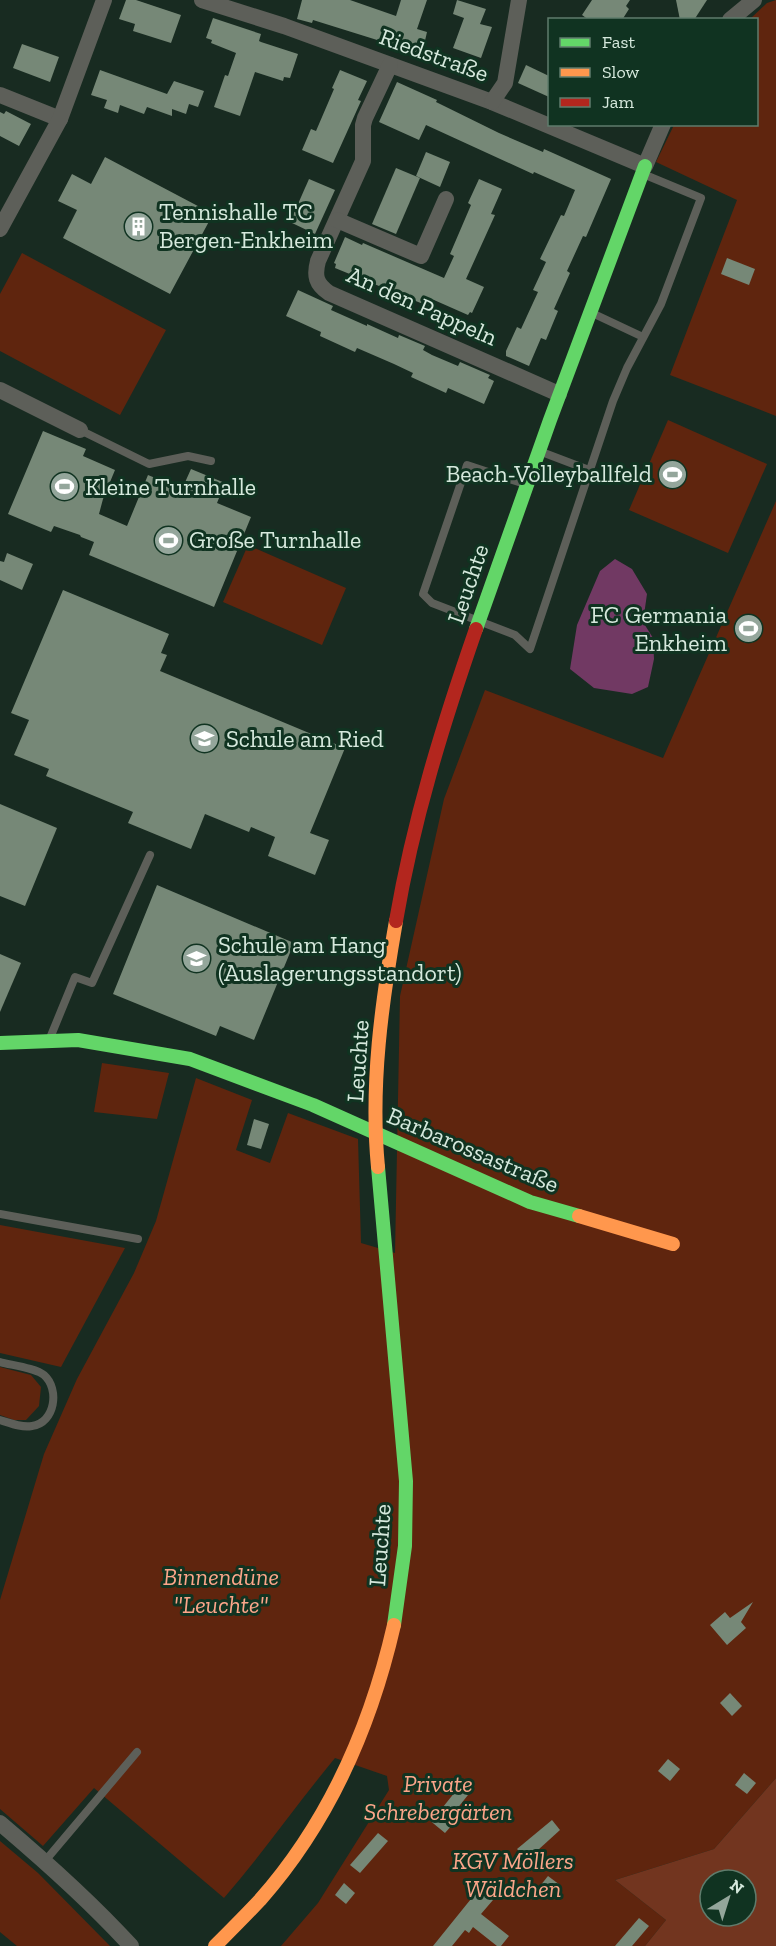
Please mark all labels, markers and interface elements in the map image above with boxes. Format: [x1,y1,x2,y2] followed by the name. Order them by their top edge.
[548,18,758,126] legend
[376,21,493,88] street label: Riedstraße
[602,31,635,53] text: Fast
[602,61,639,83] text: Slow
[602,91,634,113] text: Jam
[159,197,333,254] place label: Tennishalle TC Bergen-Enkheim
[122,210,154,242] building icon: Tennishalle TC Bergen-Enkheim
[343,259,502,352] street label: An den Pappeln
[657,458,689,490] sports icon: Beach-Volleyballfeld
[446,459,652,488] place label: Beach-Volleyballfeld
[48,471,80,503] sports icon: Kleine Turnhalle
[85,472,256,501] place label: Kleine Turnhalle
[152,524,184,556] sports icon: Große Turnhalle
[189,525,361,554] place label: Große Turnhalle
[440,540,495,628] street label: Leuchte
[590,600,727,657] place label: FC Germania Enkheim
[732,613,764,645] sports icon: FC Germania Enkheim
[189,723,221,755] school or university icon: Schule am Ried
[226,724,384,753] place label: Schule am Ried
[218,930,462,987] place label: Schule am Hang (Auslagerungsstandort)
[181,943,213,975] school or university icon: Schule am Hang (Auslagerungsstandort)
[340,1019,375,1103] street label: Leuchte
[383,1100,563,1199] street label: Barbarossastraße
[362,1503,397,1587] street label: Leuchte
[163,1562,279,1619] park label: Binnendüne "Leuchte"
[364,1769,512,1826] park label: Private Schrebergärten
[452,1846,574,1903] park label: KGV Möllers Wäldchen
[698,1868,758,1928] north arrow
[726,1875,748,1898] text: N

